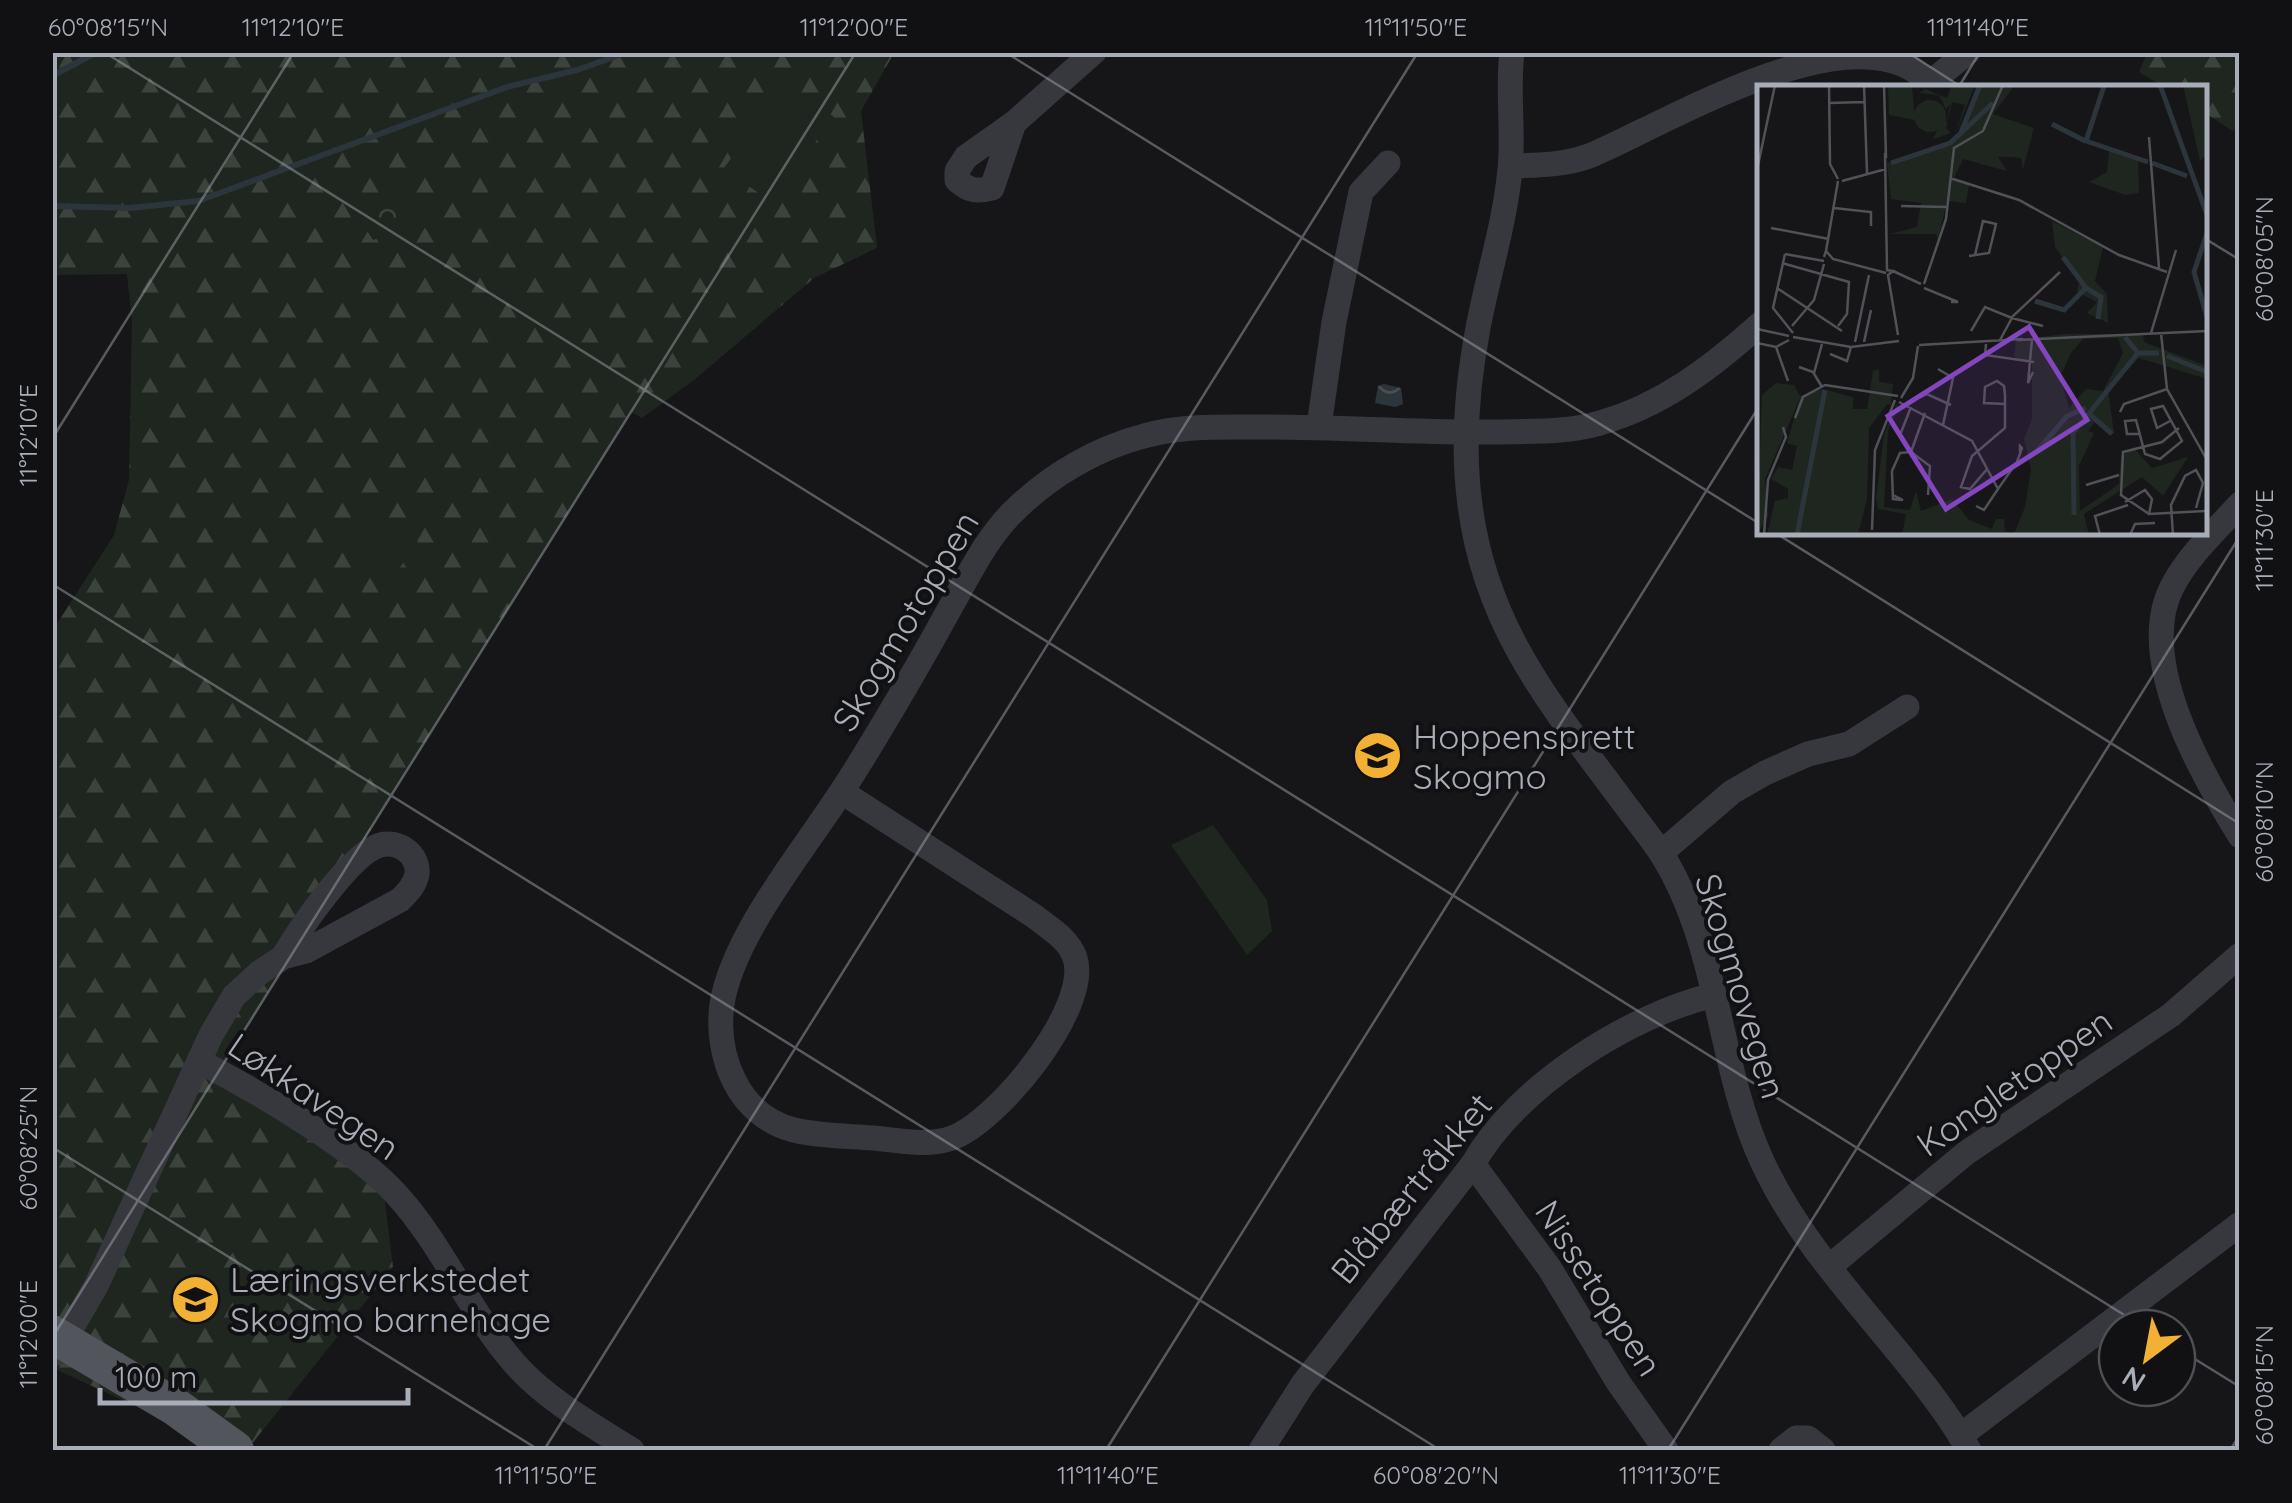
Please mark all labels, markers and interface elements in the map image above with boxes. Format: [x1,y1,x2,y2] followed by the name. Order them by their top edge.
[48,11,168,42] text: 60°08'15"N
[242,11,344,42] text: 11°12'10"E
[800,11,908,42] text: 11°12'00"E
[1365,11,1467,42] text: 11°11'50"E
[1927,11,2029,42] text: 11°11'40"E
[1757,85,2207,535] inset map
[2248,196,2279,322] text: 60°08'05"N
[12,384,43,486] text: 11°12'10"E
[2248,489,2279,591] text: 11°11'30"E
[822,503,988,739] street label: Skogmotoppen
[1413,714,1636,798] place label: Hoppensprett Skogmo
[1352,730,1404,782] school or university icon: Hoppensprett Skogmo
[2248,761,2279,883] text: 60°08'10"N
[1686,868,1796,1104] street label: Skogmovegen
[1908,998,2120,1166] street label: Kongletoppen
[220,1023,408,1169] street label: Løkkavegen
[1321,1084,1501,1292] street label: Blåbærtråkket
[12,1085,43,1211] text: 60°08'25"N
[1526,1192,1672,1384] street label: Nissetoppen
[230,1257,551,1341] place label: Læringsverkstedet Skogmo barnehage
[169,1273,221,1325] school or university icon: Læringsverkstedet Skogmo barnehage
[12,1280,43,1388] text: 11°12'00"E
[2097,1308,2197,1408] north arrow
[2248,1325,2279,1445] text: 60°08'15"N
[100,1343,408,1405] scale bar
[115,1358,197,1396] text: 100 m
[2115,1359,2151,1400] text: N
[495,1459,597,1490] text: 11°11'50"E
[1057,1459,1159,1490] text: 11°11'40"E
[1373,1459,1499,1490] text: 60°08'20"N
[1619,1459,1721,1490] text: 11°11'30"E

